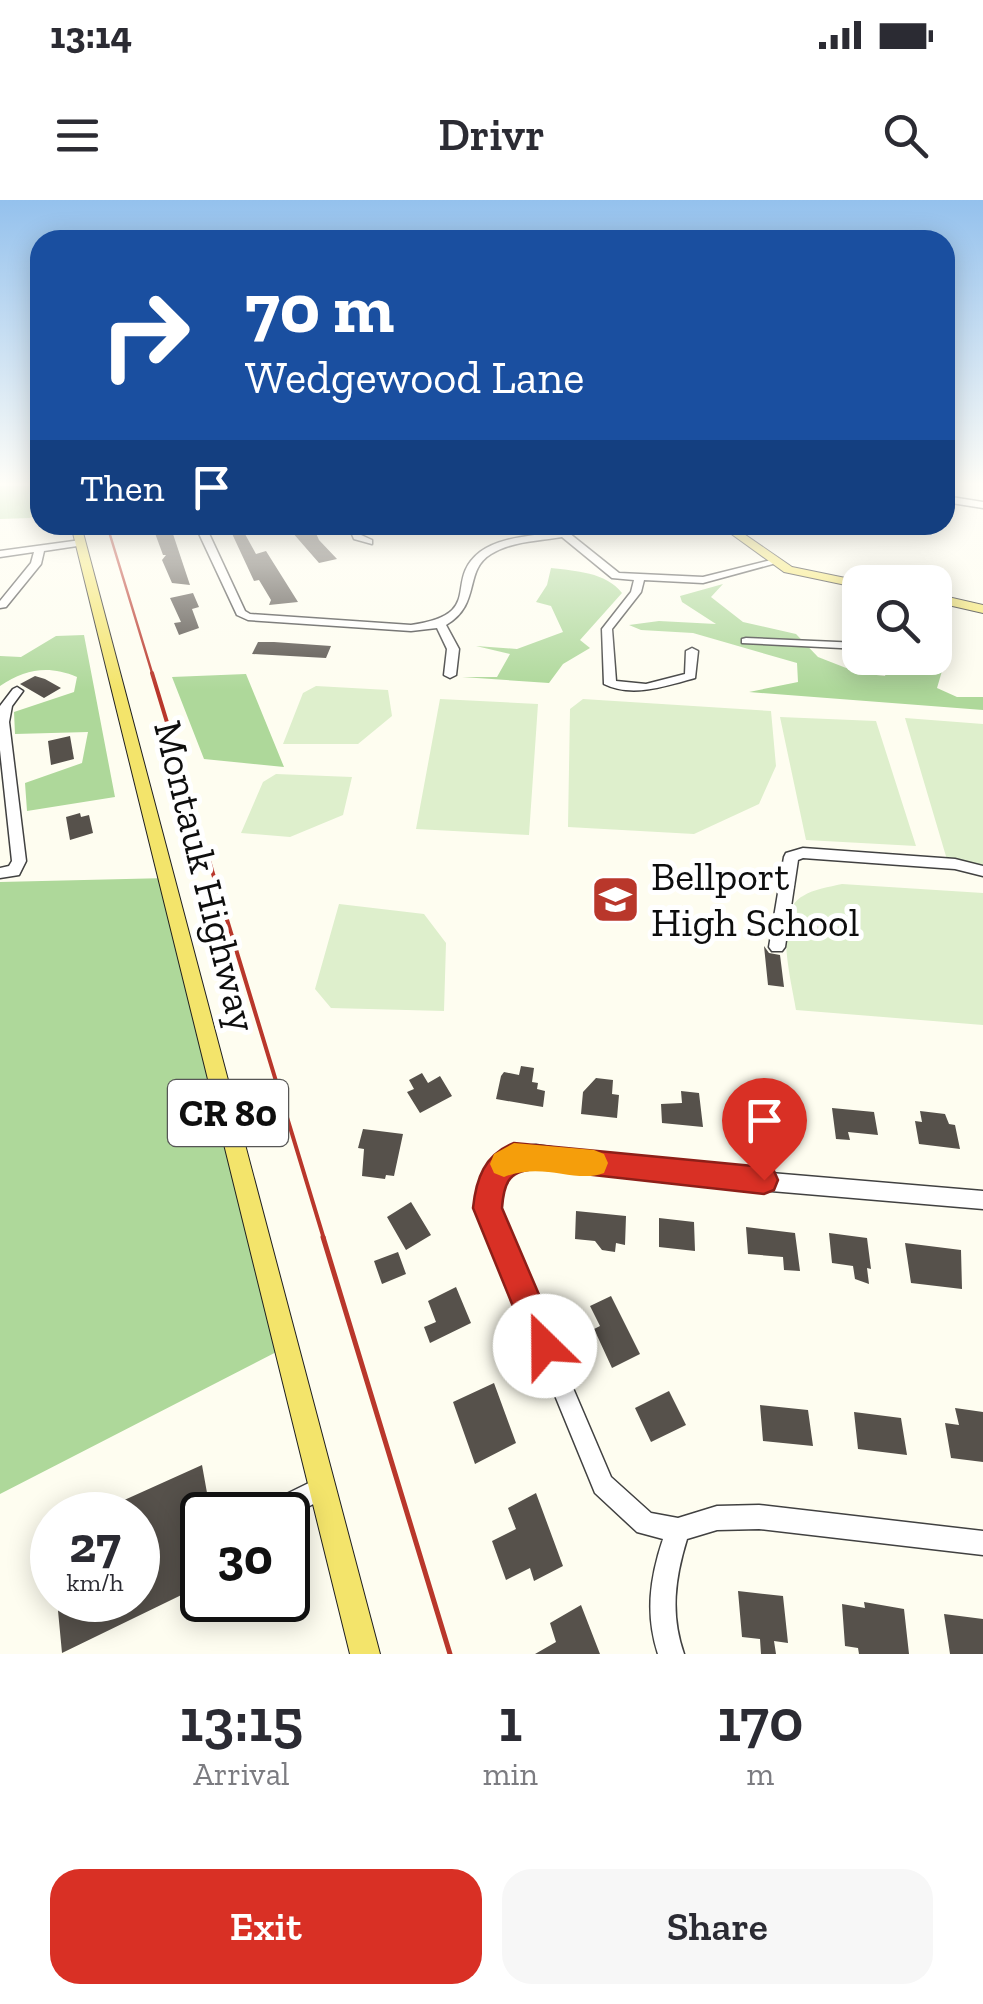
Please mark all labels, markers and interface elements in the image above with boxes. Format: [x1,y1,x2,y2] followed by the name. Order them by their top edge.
[50,12,132,58] text: 13:14
[50,108,105,163] icon: menu
[438,108,545,162] text: Drivr
[878,108,933,163] icon: search
[245,266,394,350] text: 70 m
[80,270,210,400] icon: right
[245,351,584,405] text: Wedgewood Lane
[184,460,239,515] icon: arrive
[80,465,164,511] text: Then
[842,565,952,675] map controls
[842,565,952,675] button: search
[144,716,268,1037] street label: Montauk Highway
[651,852,859,946] place label: Bellport High School
[590,873,642,925] school or university icon: Bellport High School
[722,1078,807,1181] pin
[168,1080,288,1146] road number: CR 80
[737,1093,792,1148] icon: arrive
[493,1294,597,1398] position arrow
[180,1492,310,1622] speed limit sign: 30
[69,1515,121,1575] text: 27
[66,1567,124,1597] text: km/h
[179,1684,303,1756] text: 13:15
[498,1684,522,1756] text: 1
[717,1684,804,1756] text: 170
[193,1755,290,1793] text: Arrival
[483,1755,538,1793] text: min
[747,1755,774,1793] text: m
[50,1869,482,1984] button: Exit
[502,1869,933,1984] button: Share

